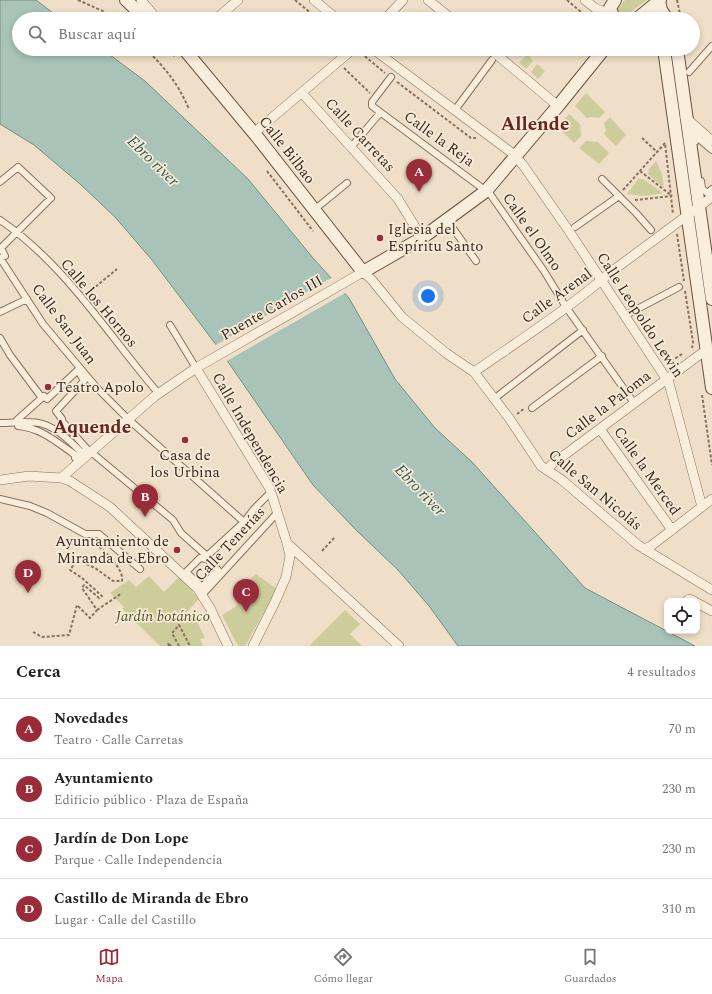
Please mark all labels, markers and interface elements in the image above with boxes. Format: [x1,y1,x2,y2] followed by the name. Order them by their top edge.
[12,12,700,56] search box
[26,23,48,45] icon: search
[58,23,136,46] text: Buscar aquí
[319,93,401,177] street label: Calle Carretas
[399,105,480,173] street label: Calle la Reja
[501,110,569,139] district label: Allende
[253,111,321,189] street label: Calle Bilbao
[121,130,185,192] water label: Ebro river
[406,159,432,192] pin: A
[497,188,567,276] street label: Calle el Olmo
[388,218,483,258] place label: Iglesia del Espíritu Santo
[375,233,385,243] marker: Iglesia del Espíritu Santo
[591,248,689,383] street label: Calle Leopoldo Lewin
[55,253,143,353] street label: Calle los Hornos
[517,262,597,330] street label: Calle Arenal
[217,269,327,347] street label: Puente Carlos III
[26,279,102,370] street label: Calle San Juan
[418,286,438,306] your location
[560,365,656,445] street label: Calle la Paloma
[206,368,294,498] street label: Calle Independencia
[56,376,144,399] place label: Teatro Apolo
[43,382,53,392] marker: Teatro Apolo
[53,413,131,442] district label: Aquende
[608,422,686,520] street label: Calle la Merced
[180,435,190,445] marker: Casa de los Urbina
[150,444,220,484] place label: Casa de los Urbina
[543,444,647,536] street label: Calle San Nicolás
[389,458,451,522] water label: Ebro river
[132,484,158,517] pin: B
[189,501,271,587] street label: Calle Tenerías
[55,530,169,570] place label: Ayuntamiento de Miranda de Ebro
[172,545,182,555] marker: Ayuntamiento de Miranda de Ebro
[15,560,41,593] pin: D
[233,579,259,612] pin: C
[664,598,700,634] map controls
[664,598,700,634] button: locate
[115,605,210,628] park label: Jardín botánico
[16,659,61,685] text: Cerca
[627,662,696,682] text: 4 resultados
[54,707,128,730] text: Novedades
[24,719,34,739] text: A
[669,719,696,739] text: 70 m
[54,730,183,750] text: Teatro · Calle Carretas
[54,767,153,790] text: Ayuntamiento
[24,779,34,799] text: B
[662,779,696,799] text: 230 m
[54,790,249,810] text: Edificio público · Plaza de España
[54,827,189,850] text: Jardín de Don Lope
[24,839,34,859] text: C
[662,839,696,859] text: 230 m
[54,850,222,870] text: Parque · Calle Independencia
[54,887,248,910] text: Castillo de Miranda de Ebro
[24,899,34,919] text: D
[662,899,696,919] text: 310 m
[54,910,196,930] text: Lugar · Calle del Castillo
[95,946,123,987] tab: Mapa
[314,946,373,987] tab: Cómo llegar
[564,946,617,987] tab: Guardados

